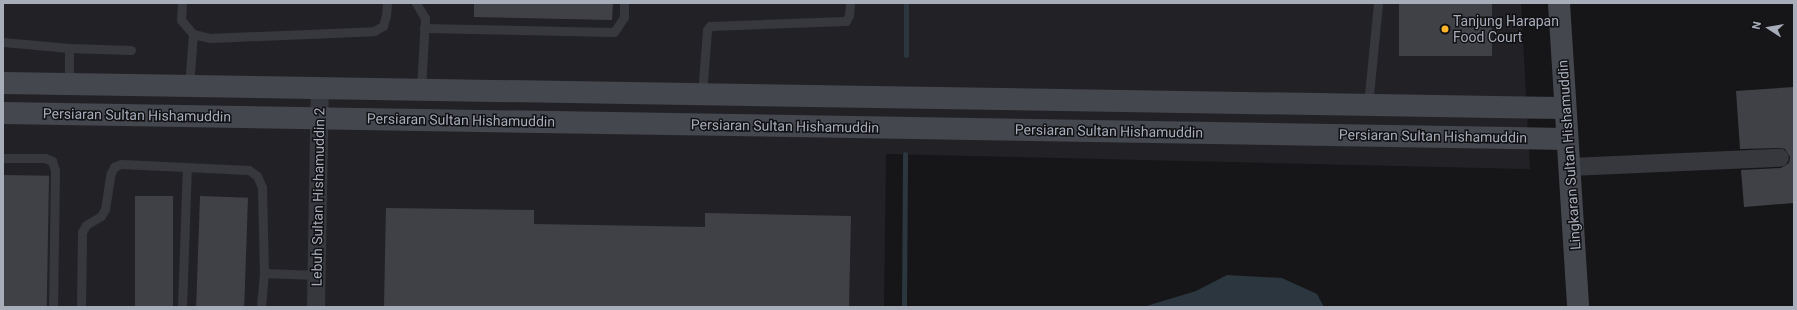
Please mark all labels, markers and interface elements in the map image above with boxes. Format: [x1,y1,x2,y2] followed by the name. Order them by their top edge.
[1749,8,1789,48] north arrow
[1453,13,1559,46] place label: Tanjung Harapan Food Court
[1750,20,1764,31] text: N
[1440,24,1450,34] marker: Tanjung Harapan Food Court
[1554,60,1584,250] street label: Lingkaran Sultan Hishamuddin
[43,105,231,125] street label: Persiaran Sultan Hishamuddin
[308,107,328,287] street label: Lebuh Sultan Hishamuddin 2
[367,110,555,130] street label: Persiaran Sultan Hishamuddin
[691,116,879,136] street label: Persiaran Sultan Hishamuddin
[1015,121,1203,141] street label: Persiaran Sultan Hishamuddin
[1339,126,1527,146] street label: Persiaran Sultan Hishamuddin

